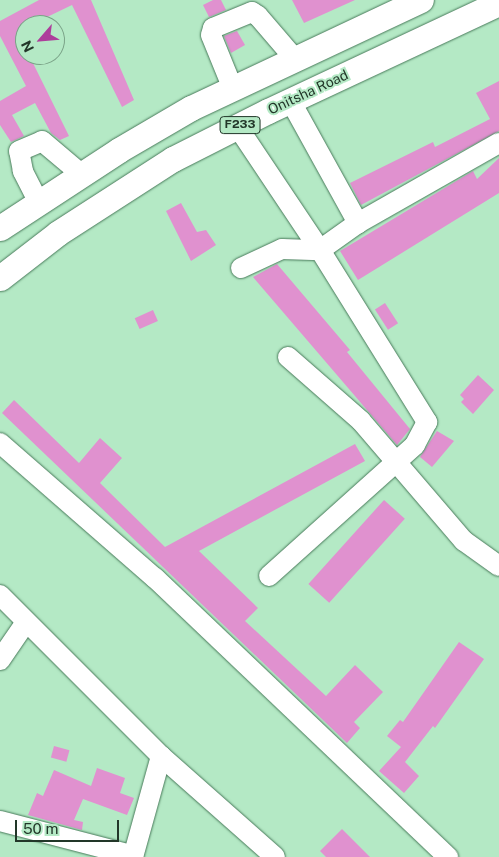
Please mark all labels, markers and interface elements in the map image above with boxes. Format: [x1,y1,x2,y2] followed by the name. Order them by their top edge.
[15,15,65,65] north arrow
[18,38,37,55] text: N
[265,66,351,118] street label: Onitsha Road
[219,116,261,134] road number: F233
[18,810,121,842] scale bar
[23,820,58,837] text: 50 m

